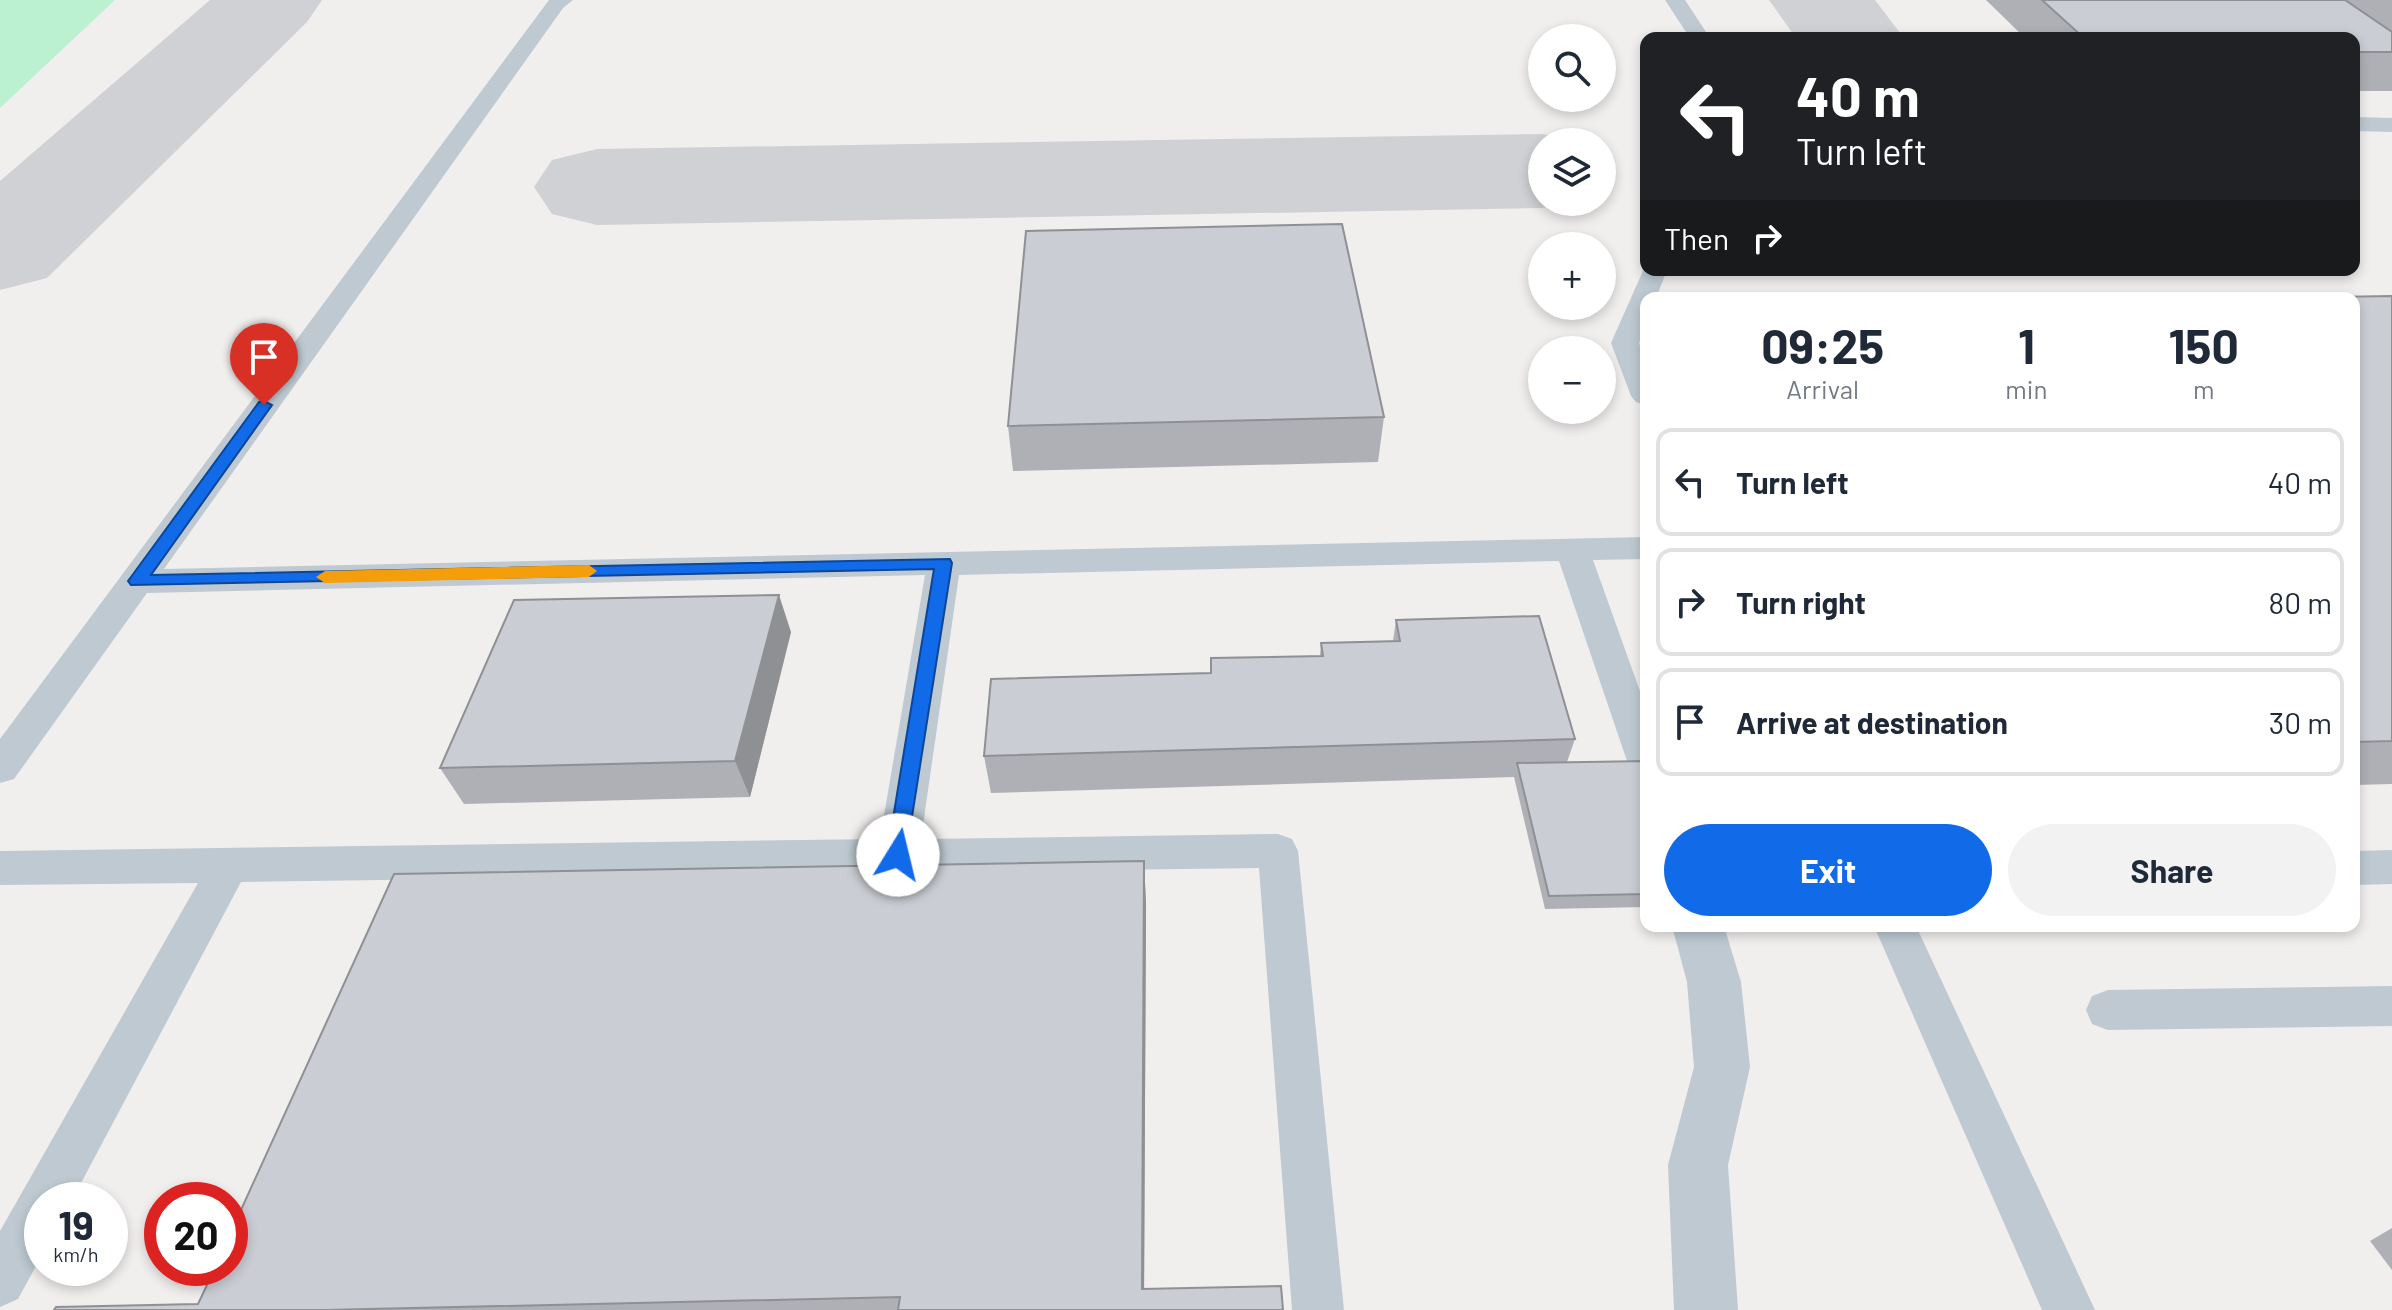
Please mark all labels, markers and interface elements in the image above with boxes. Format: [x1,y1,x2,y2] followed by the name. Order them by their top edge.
[1528,24,1616,424] map controls
[1528,24,1616,112] button: search
[1796,61,1920,128] text: 40 m
[1664,64,1768,168] icon: left
[1528,128,1616,216] button: layers
[1796,129,1927,172] text: Turn left
[1745,216,1789,260] icon: right
[1664,220,1729,256] text: Then
[1528,232,1616,320] button: +
[1761,316,1884,374] text: 09:25
[2018,316,2035,374] text: 1
[2169,316,2239,374] text: 150
[230,323,298,405] pin
[242,335,286,379] icon: arrive
[1528,336,1616,424] button: −
[1786,373,1859,404] text: Arrival
[2005,373,2047,404] text: min
[2193,373,2214,404] text: m
[1668,460,1712,504] icon: left
[1736,464,1849,500] text: Turn left
[2268,464,2332,500] text: 40 m
[1668,580,1712,624] icon: right
[1736,584,1866,620] text: Turn right
[2269,584,2332,620] text: 80 m
[1668,700,1712,744] icon: arrive
[1736,704,2008,740] text: Arrive at destination
[2269,704,2332,740] text: 30 m
[856,813,940,897] position arrow
[1664,824,1992,916] button: Exit
[2008,824,2336,916] button: Share
[144,1182,248,1286] speed limit sign: 20
[58,1200,94,1248] text: 19
[53,1242,99,1266] text: km/h

